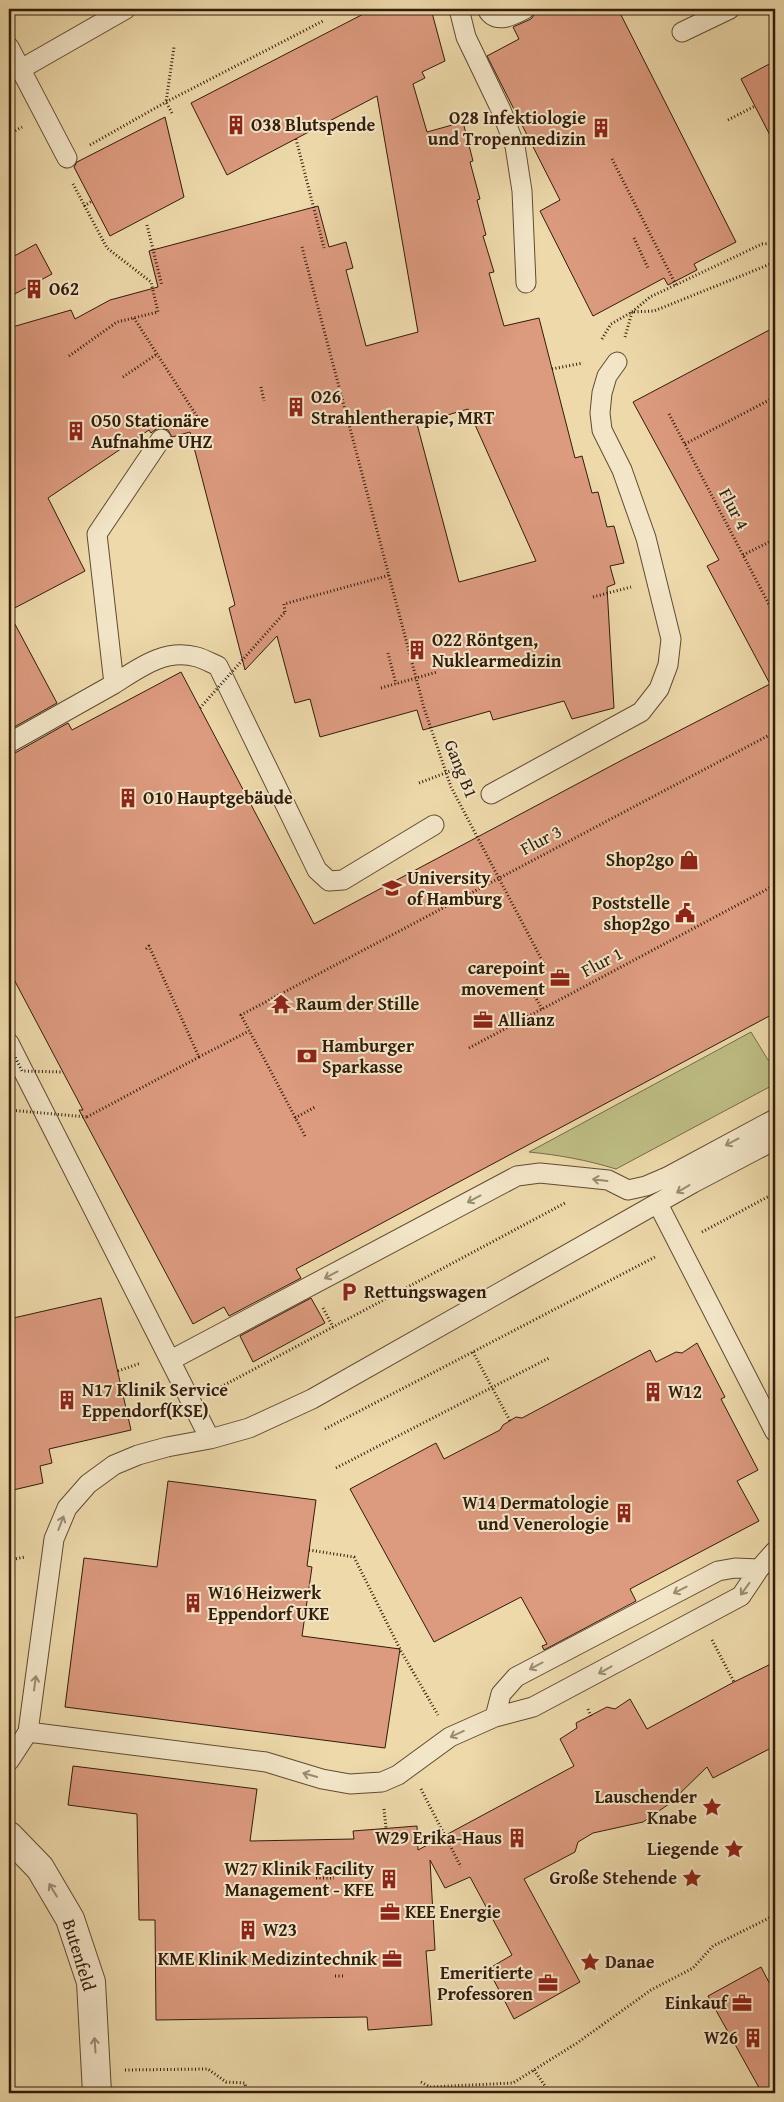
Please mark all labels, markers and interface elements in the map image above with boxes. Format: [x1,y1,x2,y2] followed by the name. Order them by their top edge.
[428,104,586,152] place label: O28 Infektiologie und Tropenmedizin
[251,111,376,138] place label: O38 Blutspende
[225,114,247,136] building icon: O38 Blutspende
[590,117,612,139] building icon: O28 Infektiologie und Tropenmedizin
[49,275,79,302] place label: O62
[23,278,45,300] building icon: O62
[311,383,495,431] place label: O26 Strahlentherapie, MRT
[285,396,307,418] building icon: O26 Strahlentherapie, MRT
[91,407,212,455] place label: O50 Stationäre Aufnahme UHZ
[65,420,87,442] building icon: O50 Stationäre Aufnahme UHZ
[712,483,757,534] street label: Flur 4
[432,626,562,674] place label: O22 Röntgen, Nuklearmedizin
[406,639,428,661] building icon: O22 Röntgen, Nuklearmedizin
[438,735,485,802] street label: Gang B1
[143,784,293,811] place label: O10 Hauptgebäude
[117,787,139,809] building icon: O10 Hauptgebäude
[515,817,566,862] street label: Flur 3
[606,846,674,873] place label: Shop2go
[678,849,700,871] shop icon: Shop2go
[407,864,502,912] place label: University of Hamburg
[381,877,403,899] school or university icon: University of Hamburg
[592,889,670,937] place label: Poststelle shop2go
[674,902,696,924] public building icon: Poststelle shop2go
[576,939,627,984] street label: Flur 1
[461,954,545,1002] place label: carepoint movement
[549,967,571,989] office icon: carepoint movement
[296,990,420,1017] place label: Raum der Stille
[270,993,292,1015] temple icon: Raum der Stille
[498,1006,555,1033] place label: Allianz
[472,1009,494,1031] office icon: Allianz
[322,1032,415,1080] place label: Hamburger Sparkasse
[296,1045,318,1067] bank icon: Hamburger Sparkasse
[725,1137,740,1147] one-way arrow
[592,1175,608,1185] one-way arrow
[676,1184,690,1194] one-way arrow
[467,1194,482,1204] one-way arrow
[323,1270,338,1280] one-way arrow
[364,1278,487,1305] place label: Rettungswagen
[338,1281,360,1303] parking icon: Rettungswagen
[82,1376,228,1424] place label: N17 Klinik Service Eppendorf(KSE)
[668,1378,702,1405] place label: W12
[642,1381,664,1403] building icon: W12
[56,1389,78,1411] building icon: N17 Klinik Service Eppendorf(KSE)
[462,1489,609,1537] place label: W14 Dermatologie und Venerologie
[613,1502,635,1524] building icon: W14 Dermatologie und Venerologie
[57,1516,66,1531] one-way arrow
[208,1579,330,1627] place label: W16 Heizwerk Eppendorf UKE
[740,1582,750,1596] one-way arrow
[673,1586,688,1595] one-way arrow
[182,1592,204,1614] building icon: W16 Heizwerk Eppendorf UKE
[529,1661,544,1671] one-way arrow
[598,1665,613,1675] one-way arrow
[30,1676,40,1692] one-way arrow
[450,1730,465,1739] one-way arrow
[302,1770,318,1780] one-way arrow
[595,1783,698,1831] place label: Lauschender Knabe
[701,1796,723,1818] place icon: Lauschender Knabe
[375,1824,502,1851] place label: W29 Erika-Haus
[506,1827,528,1849] building icon: W29 Erika-Haus
[647,1835,719,1862] place label: Liegende
[723,1838,745,1860] place icon: Liegende
[224,1855,375,1903] place label: W27 Klinik Facility Management - KFE
[550,1864,677,1891] place label: Große Stehende
[681,1867,703,1889] place icon: Große Stehende
[378,1868,400,1890] building icon: W27 Klinik Facility Management - KFE
[47,1884,57,1898] one-way arrow
[405,1898,501,1925] place label: KEE Energie
[379,1901,401,1923] office icon: KEE Energie
[56,1916,103,1994] street label: Butenfeld
[263,1916,297,1943] place label: W23
[237,1919,259,1941] building icon: W23
[158,1945,378,1972] place label: KME Klinik Medizintechnik
[381,1948,403,1970] office icon: KME Klinik Medizintechnik
[605,1948,655,1975] place label: Danae
[579,1951,601,1973] place icon: Danae
[437,1959,533,2007] place label: Emeritierte Professoren
[537,1972,559,1994] office icon: Emeritierte Professoren
[665,1989,730,2016] place label: Einkauf
[731,1992,753,2014] office icon: Einkauf
[704,2024,738,2051] place label: W26
[742,2027,764,2049] building icon: W26
[91,2037,100,2053] one-way arrow

